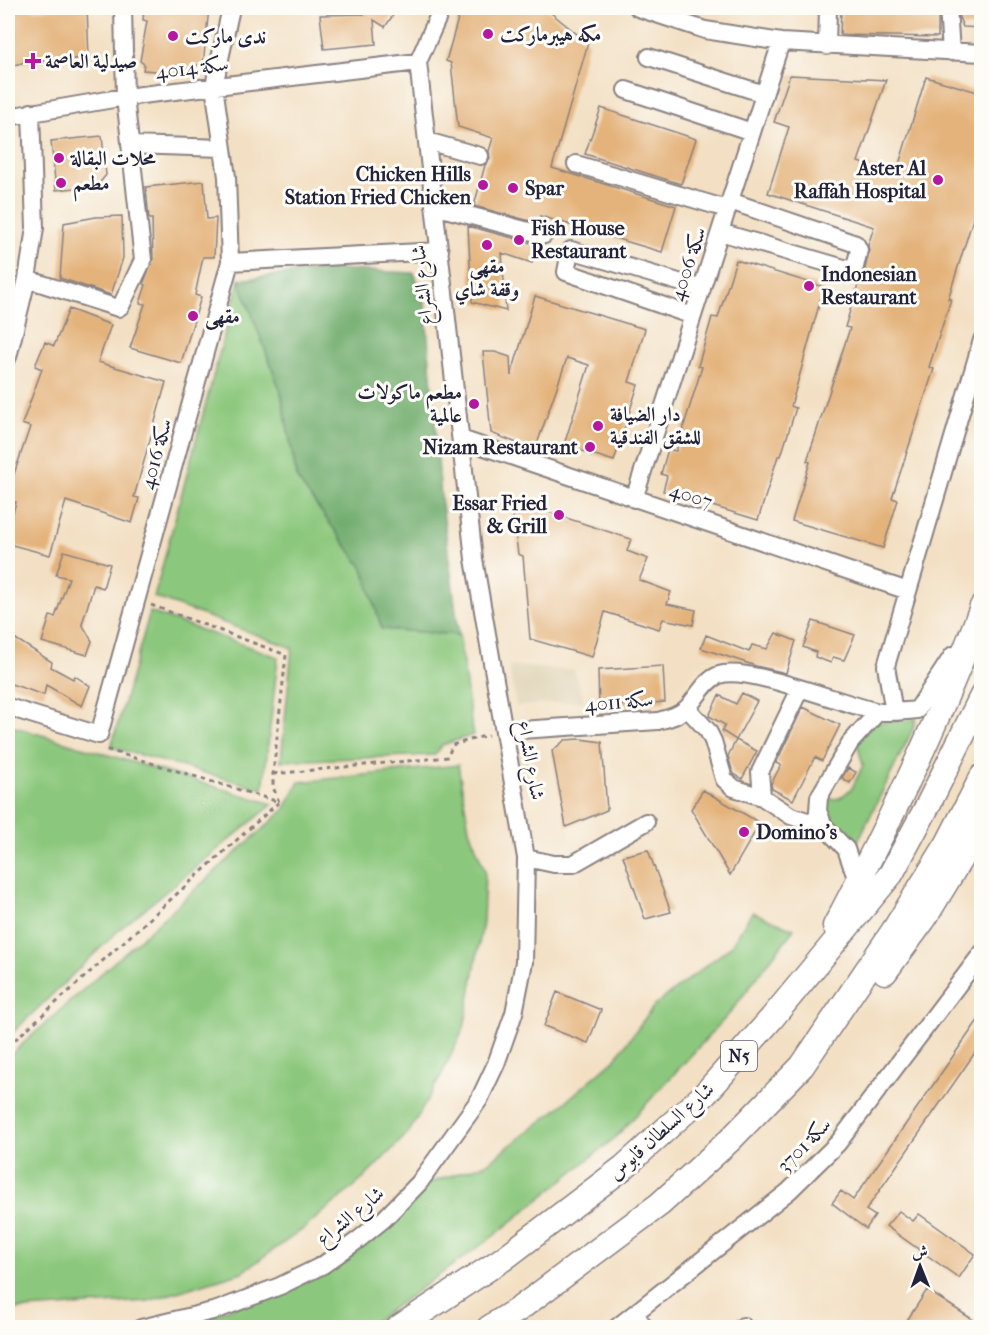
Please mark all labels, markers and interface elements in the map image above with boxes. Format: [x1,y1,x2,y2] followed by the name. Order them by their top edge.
[500,23,601,47] place label: مكه هيبرماركت
[185,25,266,48] place label: ندى ماركت
[481,27,495,41] marker: مكه هيبرماركت
[166,29,180,43] marker: ندى ماركت
[45,50,137,73] place label: صيدلية العاصمة
[154,52,230,84] street label: سكة 4014
[26,54,40,68] marker: صيدلية العاصمة
[69,147,156,170] place label: محلات البقالة
[52,151,66,165] marker: محلات البقالة
[794,157,926,203] place label: Aster Al Raffah Hospital
[285,163,472,209] place label: Chicken Hills Station Fried Chicken
[73,172,110,202] place label: مطعم
[931,173,945,187] marker: Aster Al Raffah Hospital
[54,176,68,190] marker: مطعم
[525,177,564,200] place label: Spar
[476,178,490,192] marker: Chicken Hills Station Fried Chicken
[506,181,520,195] marker: Spar
[530,217,627,263] place label: Fish House Restaurant
[665,224,711,304] street label: سكة 4006
[512,233,526,247] marker: Fish House Restaurant
[480,238,494,252] marker: مقهى وقفة شاي
[406,243,444,326] street label: شارع الشراع
[455,255,519,306] place label: مقهى وقفة شاي
[821,263,917,309] place label: Indonesian Restaurant
[802,279,816,293] marker: Indonesian Restaurant
[205,305,240,330] place label: مقهى
[186,309,200,323] marker: مقهى
[357,381,462,427] place label: مطعم ماكولات عالمية
[467,397,481,411] marker: مطعم ماكولات عالمية
[610,403,701,450] place label: دار الضيافة للشقق الفندقية
[136,416,176,492] street label: سكة 4016
[591,419,605,433] marker: دار الضيافة للشقق الفندقية
[423,436,579,459] place label: Nizam Restaurant
[583,440,597,454] marker: Nizam Restaurant
[667,478,716,514] street label: 4007
[452,492,548,538] place label: Essar Fried & Grill
[552,508,566,522] marker: Essar Fried & Grill
[584,688,654,716] street label: سكة 4011
[507,718,549,803] street label: شارع الشراع
[756,821,838,844] place label: Domino's
[737,825,751,839] marker: Domino's
[721,1041,757,1071] road number: N5
[603,1077,723,1189] street label: شارع السلطان قابوس
[772,1113,836,1177] street label: سكة 3701
[311,1182,392,1255] street label: شارع الشراع
[890,1236,950,1296] north arrow
[912,1242,928,1261] text: ش

